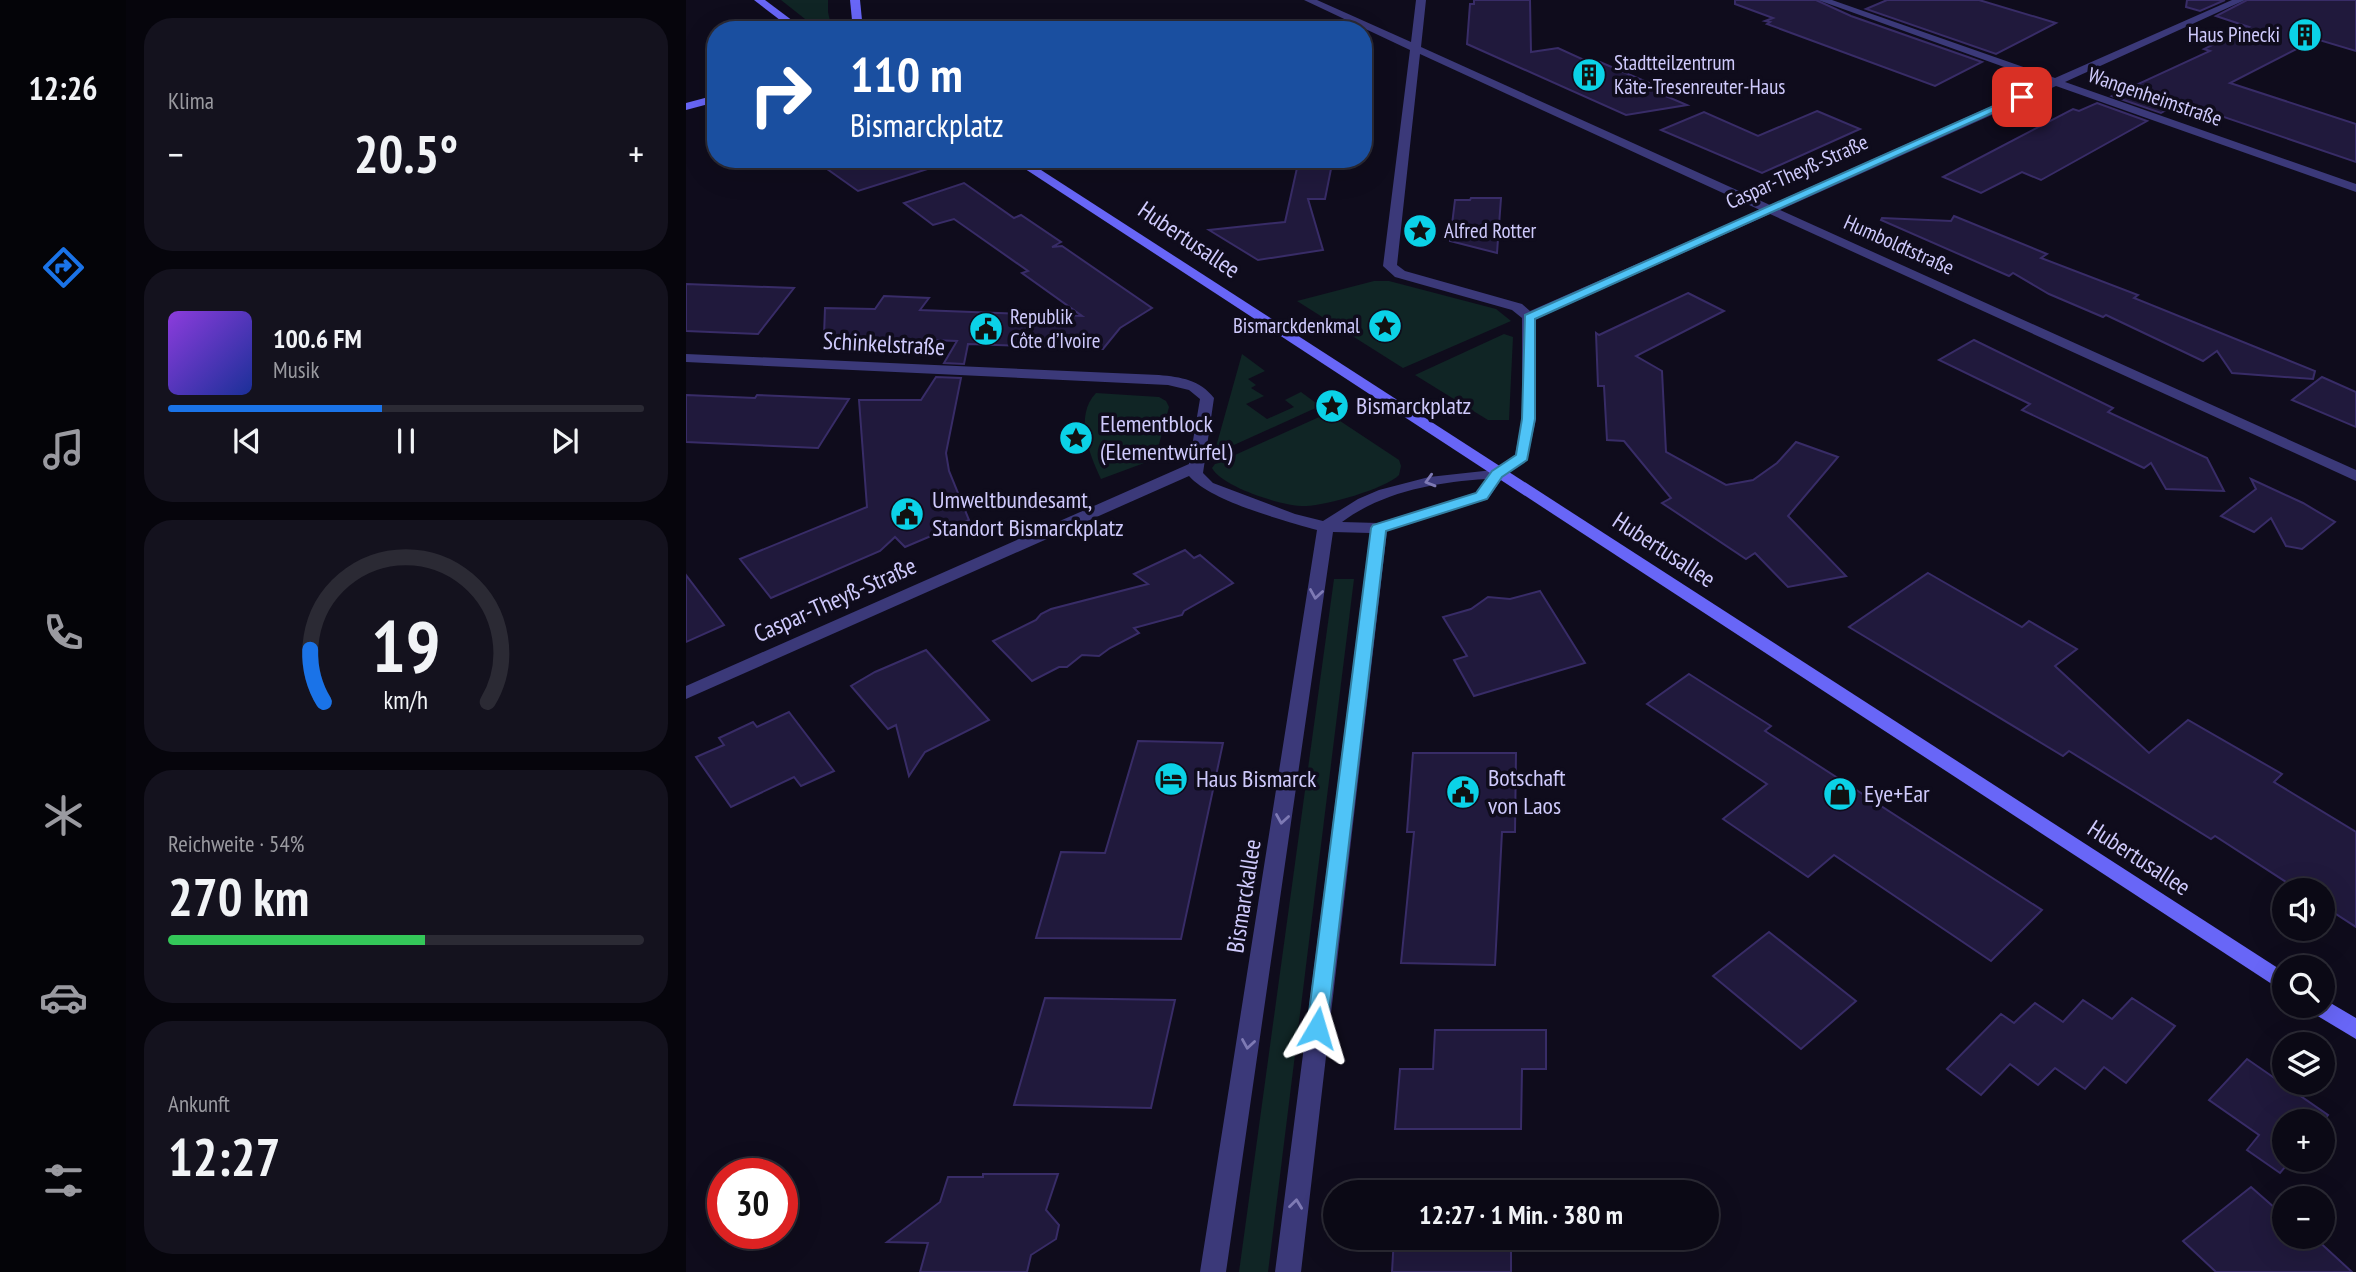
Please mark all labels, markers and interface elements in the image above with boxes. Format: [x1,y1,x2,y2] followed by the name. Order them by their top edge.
[2286,16,2324,54] building icon: Haus Pinecki
[2188,21,2280,48] place label: Haus Pinecki
[850,42,963,106] text: 110 m
[735,49,826,140] icon: right
[1614,49,1785,100] place label: Stadtteilzentrum Käte-Tresenreuter-Haus
[1570,56,1608,94] building icon: Stadtteilzentrum Käte-Tresenreuter-Haus
[2085,61,2226,132] street label: Wangenheimstraße
[28,67,98,109] text: 12:26
[1992,67,2052,127] pin
[2003,78,2041,116] icon: arrive
[168,86,214,115] text: Klima
[850,104,1004,146] text: Bismarckplatz
[354,120,458,187] text: 20.5°
[1721,128,1872,215] street label: Caspar-Theyß-Straße
[168,129,184,178] text: −
[628,129,644,178] text: +
[1132,194,1246,285] street label: Hubertusallee
[1840,208,1959,281] street label: Humboldtstraße
[1401,212,1439,250] place icon: Alfred Rotter
[1444,217,1537,244] place label: Alfred Rotter
[39,243,88,292] icon: directions
[1010,303,1100,354] place label: Republik Côte d’Ivoire
[1366,307,1404,345] place icon: Bismarckdenkmal
[967,310,1005,348] public building icon: Republik Côte d’Ivoire
[1233,312,1360,339] place label: Bismarckdenkmal
[273,322,362,355] text: 100.6 FM
[822,325,946,362] street label: Schinkelstraße
[273,355,319,384] text: Musik
[1313,387,1351,425] place icon: Bismarckplatz
[1356,390,1471,421] place label: Bismarckplatz
[1100,408,1233,467] place label: Elementblock (Elementwürfel)
[1057,419,1095,457] place icon: Elementblock (Elementwürfel)
[228,422,266,460] icon: previous
[387,422,425,460] icon: pause
[546,422,584,460] icon: next
[39,425,88,474] icon: music
[1424,473,1436,488] one-way arrow
[932,484,1124,543] place label: Umweltbundesamt, Standort Bismarckplatz
[888,495,926,533] public building icon: Umweltbundesamt, Standort Bismarckplatz
[1607,505,1721,594] street label: Hubertusallee
[749,550,921,649] street label: Caspar-Theyß-Straße
[1308,588,1323,600] one-way arrow
[371,598,441,692] text: 19
[39,608,88,657] icon: phone
[384,684,428,716] text: km/h
[1152,760,1190,798] hotel icon: Haus Bismarck
[1488,762,1566,821] place label: Botschaft von Laos
[1196,763,1317,794] place label: Haus Bismarck
[1444,773,1482,811] public building icon: Botschaft von Laos
[1821,775,1859,813] shop icon: Eye+Ear
[1864,778,1930,809] place label: Eye+Ear
[39,791,88,840] icon: climate
[1275,813,1290,825] one-way arrow
[2082,813,2196,902] street label: Hubertusallee
[168,829,304,858] text: Reichweite · 54%
[1219,837,1268,955] street label: Bismarckallee
[168,863,309,930] text: 270 km
[2272,878,2335,1249] map controls
[2272,878,2335,941] button: sound
[2272,955,2335,1018] button: search
[39,973,88,1022] icon: car
[1280,991,1354,1065] position arrow
[2272,1032,2335,1095] button: layers
[1241,1038,1256,1050] one-way arrow
[168,1089,230,1118] text: Ankunft
[2272,1109,2335,1172] button: +
[168,1123,280,1190] text: 12:27
[39,1156,88,1205] icon: filters
[707,1158,798,1249] speed limit sign: 30
[2272,1186,2335,1249] button: −
[1288,1198,1303,1210] one-way arrow
[1419,1198,1623,1231] text: 12:27 · 1 Min. · 380 m

